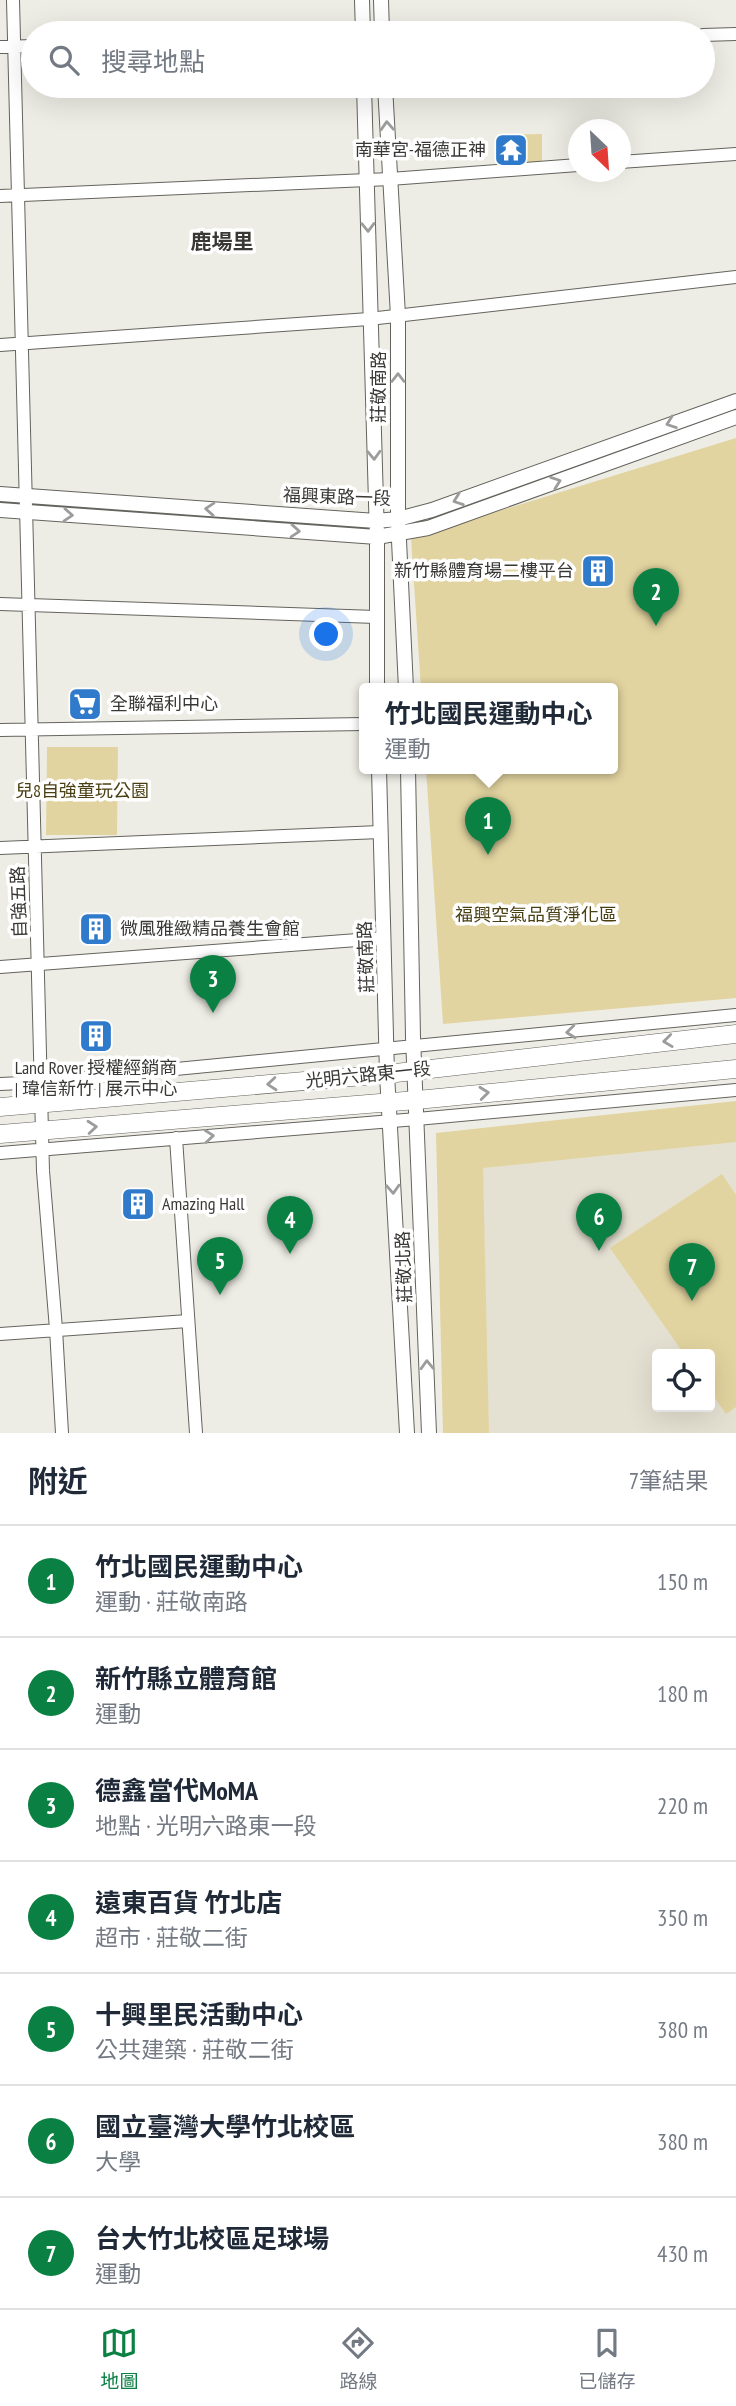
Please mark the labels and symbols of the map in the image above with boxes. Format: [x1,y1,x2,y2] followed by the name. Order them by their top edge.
[568,119,631,182] north arrow
[379,120,394,131] one-way arrow
[492,131,530,169] temple icon: 南華宮-福德正神
[355,138,486,161] place label: 南華宮-福德正神
[360,222,375,233] one-way arrow
[191,228,254,255] district label: 鹿場里
[367,351,390,423] street label: 莊敬南路
[390,372,406,382] one-way arrow
[666,414,678,428] one-way arrow
[366,450,382,461] one-way arrow
[550,476,562,490] one-way arrow
[283,483,391,510] street label: 福興東路一段
[452,492,464,506] one-way arrow
[205,502,216,517] one-way arrow
[63,507,74,522] one-way arrow
[290,523,301,538] one-way arrow
[579,552,617,590] building icon: 新竹縣體育場二樓平台
[394,559,574,582] place label: 新竹縣體育場二樓平台
[633,568,679,626] pin: 2
[309,617,343,651] your location
[66,685,104,723] supermarket icon: 全聯福利中心
[110,692,218,715] place label: 全聯福利中心
[15,779,149,802] park label: 兒8自強童玩公園
[465,797,511,855] pin: 1
[6,866,31,938] street label: 自強五路
[455,903,617,926] park label: 福興空氣品質淨化區
[77,910,115,948] building icon: 微風雅緻精品養生會館
[120,917,300,940] place label: 微風雅緻精品養生會館
[353,921,378,993] street label: 莊敬南路
[190,955,236,1013] pin: 3
[77,1017,115,1055] building icon: Land Rover 授權經銷商 | 瑋信新竹 | 展示中心
[565,1024,576,1039] one-way arrow
[662,1033,674,1048] one-way arrow
[15,1056,177,1100] place label: Land Rover 授權經銷商 | 瑋信新竹 | 展示中心
[304,1056,432,1093] street label: 光明六路東一段
[266,1076,277,1091] one-way arrow
[479,1086,490,1101] one-way arrow
[87,1120,98,1135] one-way arrow
[204,1129,215,1144] one-way arrow
[386,1184,401,1195] one-way arrow
[119,1185,157,1223] building icon: Amazing Hall
[162,1192,245,1215] place label: Amazing Hall
[576,1193,622,1251] pin: 6
[267,1196,313,1254] pin: 4
[391,1231,416,1303] street label: 莊敬北路
[197,1237,243,1295] pin: 5
[669,1243,715,1301] pin: 7
[419,1359,434,1370] one-way arrow

